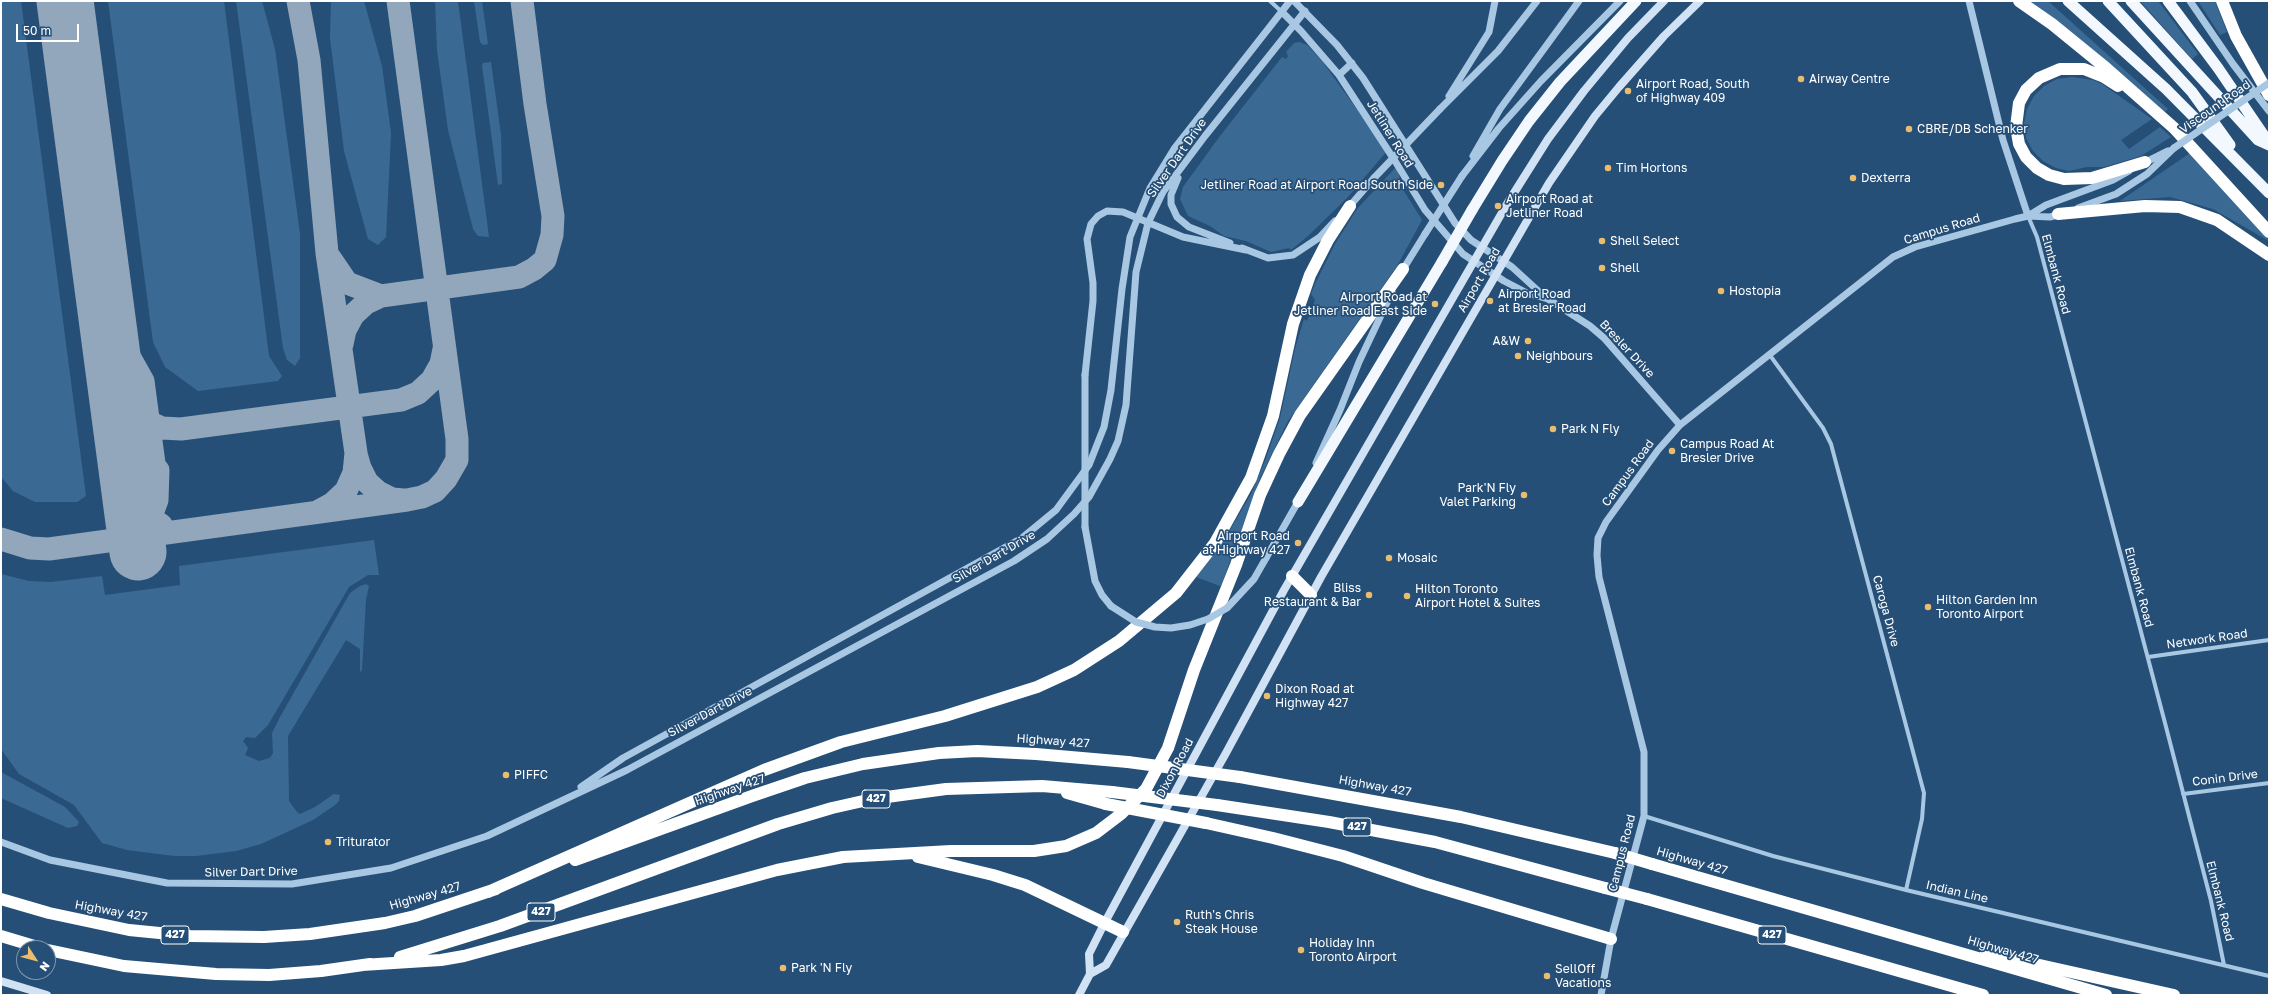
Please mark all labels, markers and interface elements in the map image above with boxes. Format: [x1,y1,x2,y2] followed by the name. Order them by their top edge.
[18,16,81,42] scale bar
[23,23,51,38] text: 50 m
[1809,72,1890,86] place label: Airway Centre
[1796,74,1806,84] marker: Airway Centre
[1636,77,1750,105] place label: Airport Road, South of Highway 409
[2177,77,2253,137] street label: Viscount Road
[1623,86,1633,96] marker: Airport Road, South of Highway 409
[1364,98,1416,170] street label: Jetliner Road
[1144,116,1210,200] street label: Silver Dart Drive
[1917,122,2028,136] place label: CBRE/DB Schenker
[1904,124,1914,134] marker: CBRE/DB Schenker
[1616,161,1687,175] place label: Tim Hortons
[1603,163,1613,173] marker: Tim Hortons
[1861,171,1911,185] place label: Dexterra
[1848,173,1858,183] marker: Dexterra
[1200,178,1433,192] place label: Jetliner Road at Airport Road South Side
[1436,180,1446,190] marker: Jetliner Road at Airport Road South Side
[1506,192,1593,220] place label: Airport Road at Jetliner Road
[1493,201,1503,211] marker: Airport Road at Jetliner Road
[1902,211,1982,247] street label: Campus Road
[2038,232,2074,316] street label: Elmbank Road
[1610,234,1679,248] place label: Shell Select
[1597,236,1607,246] marker: Shell Select
[1455,245,1503,315] street label: Airport Road
[1610,261,1640,275] place label: Shell
[1597,263,1607,273] marker: Shell
[1729,284,1781,298] place label: Hostopia
[1716,286,1726,296] marker: Hostopia
[1498,287,1586,315] place label: Airport Road at Bresler Road
[1294,290,1427,318] place label: Airport Road at Jetliner Road East Side
[1485,296,1495,306] marker: Airport Road at Bresler Road
[1430,299,1440,309] marker: Airport Road at Jetliner Road East Side
[1596,317,1658,381] street label: Bresler Drive
[1492,334,1520,348] place label: A&W
[1523,336,1533,346] marker: A&W
[1526,349,1593,363] place label: Neighbours
[1513,351,1523,361] marker: Neighbours
[1561,422,1620,436] place label: Park N Fly
[1548,424,1558,434] marker: Park N Fly
[1599,437,1657,509] street label: Campus Road
[1680,437,1774,465] place label: Campus Road At Bresler Drive
[1667,446,1677,456] marker: Campus Road At Bresler Drive
[1439,481,1516,509] place label: Park'N Fly Valet Parking
[1519,490,1529,500] marker: Park'N Fly Valet Parking
[950,527,1038,587] street label: Silver Dart Drive
[1202,529,1290,557] place label: Airport Road at Highway 427
[1293,538,1303,548] marker: Airport Road at Highway 427
[2121,545,2157,629] street label: Elmbank Road
[1397,551,1437,565] place label: Mosaic
[1384,553,1394,563] marker: Mosaic
[1870,574,1902,648] street label: Caroga Drive
[1264,581,1361,609] place label: Bliss Restaurant & Bar
[1415,582,1540,610] place label: Hilton Toronto Airport Hotel & Suites
[1364,590,1374,600] marker: Bliss Restaurant & Bar
[1402,591,1412,601] marker: Hilton Toronto Airport Hotel & Suites
[1936,593,2037,621] place label: Hilton Garden Inn Toronto Airport
[1923,602,1933,612] marker: Hilton Garden Inn Toronto Airport
[2166,626,2248,652] street label: Network Road
[1275,682,1354,710] place label: Dixon Road at Highway 427
[665,684,755,740] street label: Silver Dart Drive
[1262,691,1272,701] marker: Dixon Road at Highway 427
[1016,731,1090,751] street label: Highway 427
[1153,736,1197,800] street label: Dixon Road
[2191,767,2259,789] street label: Conin Drive
[514,768,548,782] place label: PIFFC
[501,770,511,780] marker: PIFFC
[693,771,767,809] street label: Highway 427
[1338,773,1412,799] street label: Highway 427
[862,790,890,808] road number: 427
[1605,813,1639,893] street label: Campus Road
[1343,818,1371,836] road number: 427
[336,835,390,849] place label: Triturator
[323,837,333,847] marker: Triturator
[1655,844,1729,878] street label: Highway 427
[2203,859,2237,943] street label: Elmbank Road
[204,864,298,880] street label: Silver Dart Drive
[1925,878,1989,906] street label: Indian Line
[388,879,462,913] street label: Highway 427
[74,898,148,924] street label: Highway 427
[527,903,555,921] road number: 427
[1185,908,1258,936] place label: Ruth's Chris Steak House
[1172,917,1182,927] marker: Ruth's Chris Steak House
[161,926,189,944] road number: 427
[1758,926,1786,944] road number: 427
[1966,933,2040,967] street label: Highway 427
[1309,936,1397,964] place label: Holiday Inn Toronto Airport
[16,940,56,980] north arrow
[1296,945,1306,955] marker: Holiday Inn Toronto Airport
[38,960,53,974] text: N
[791,961,852,975] place label: Park 'N Fly
[1555,962,1611,990] place label: SellOff Vacations
[778,963,788,973] marker: Park 'N Fly
[1542,971,1552,981] marker: SellOff Vacations

